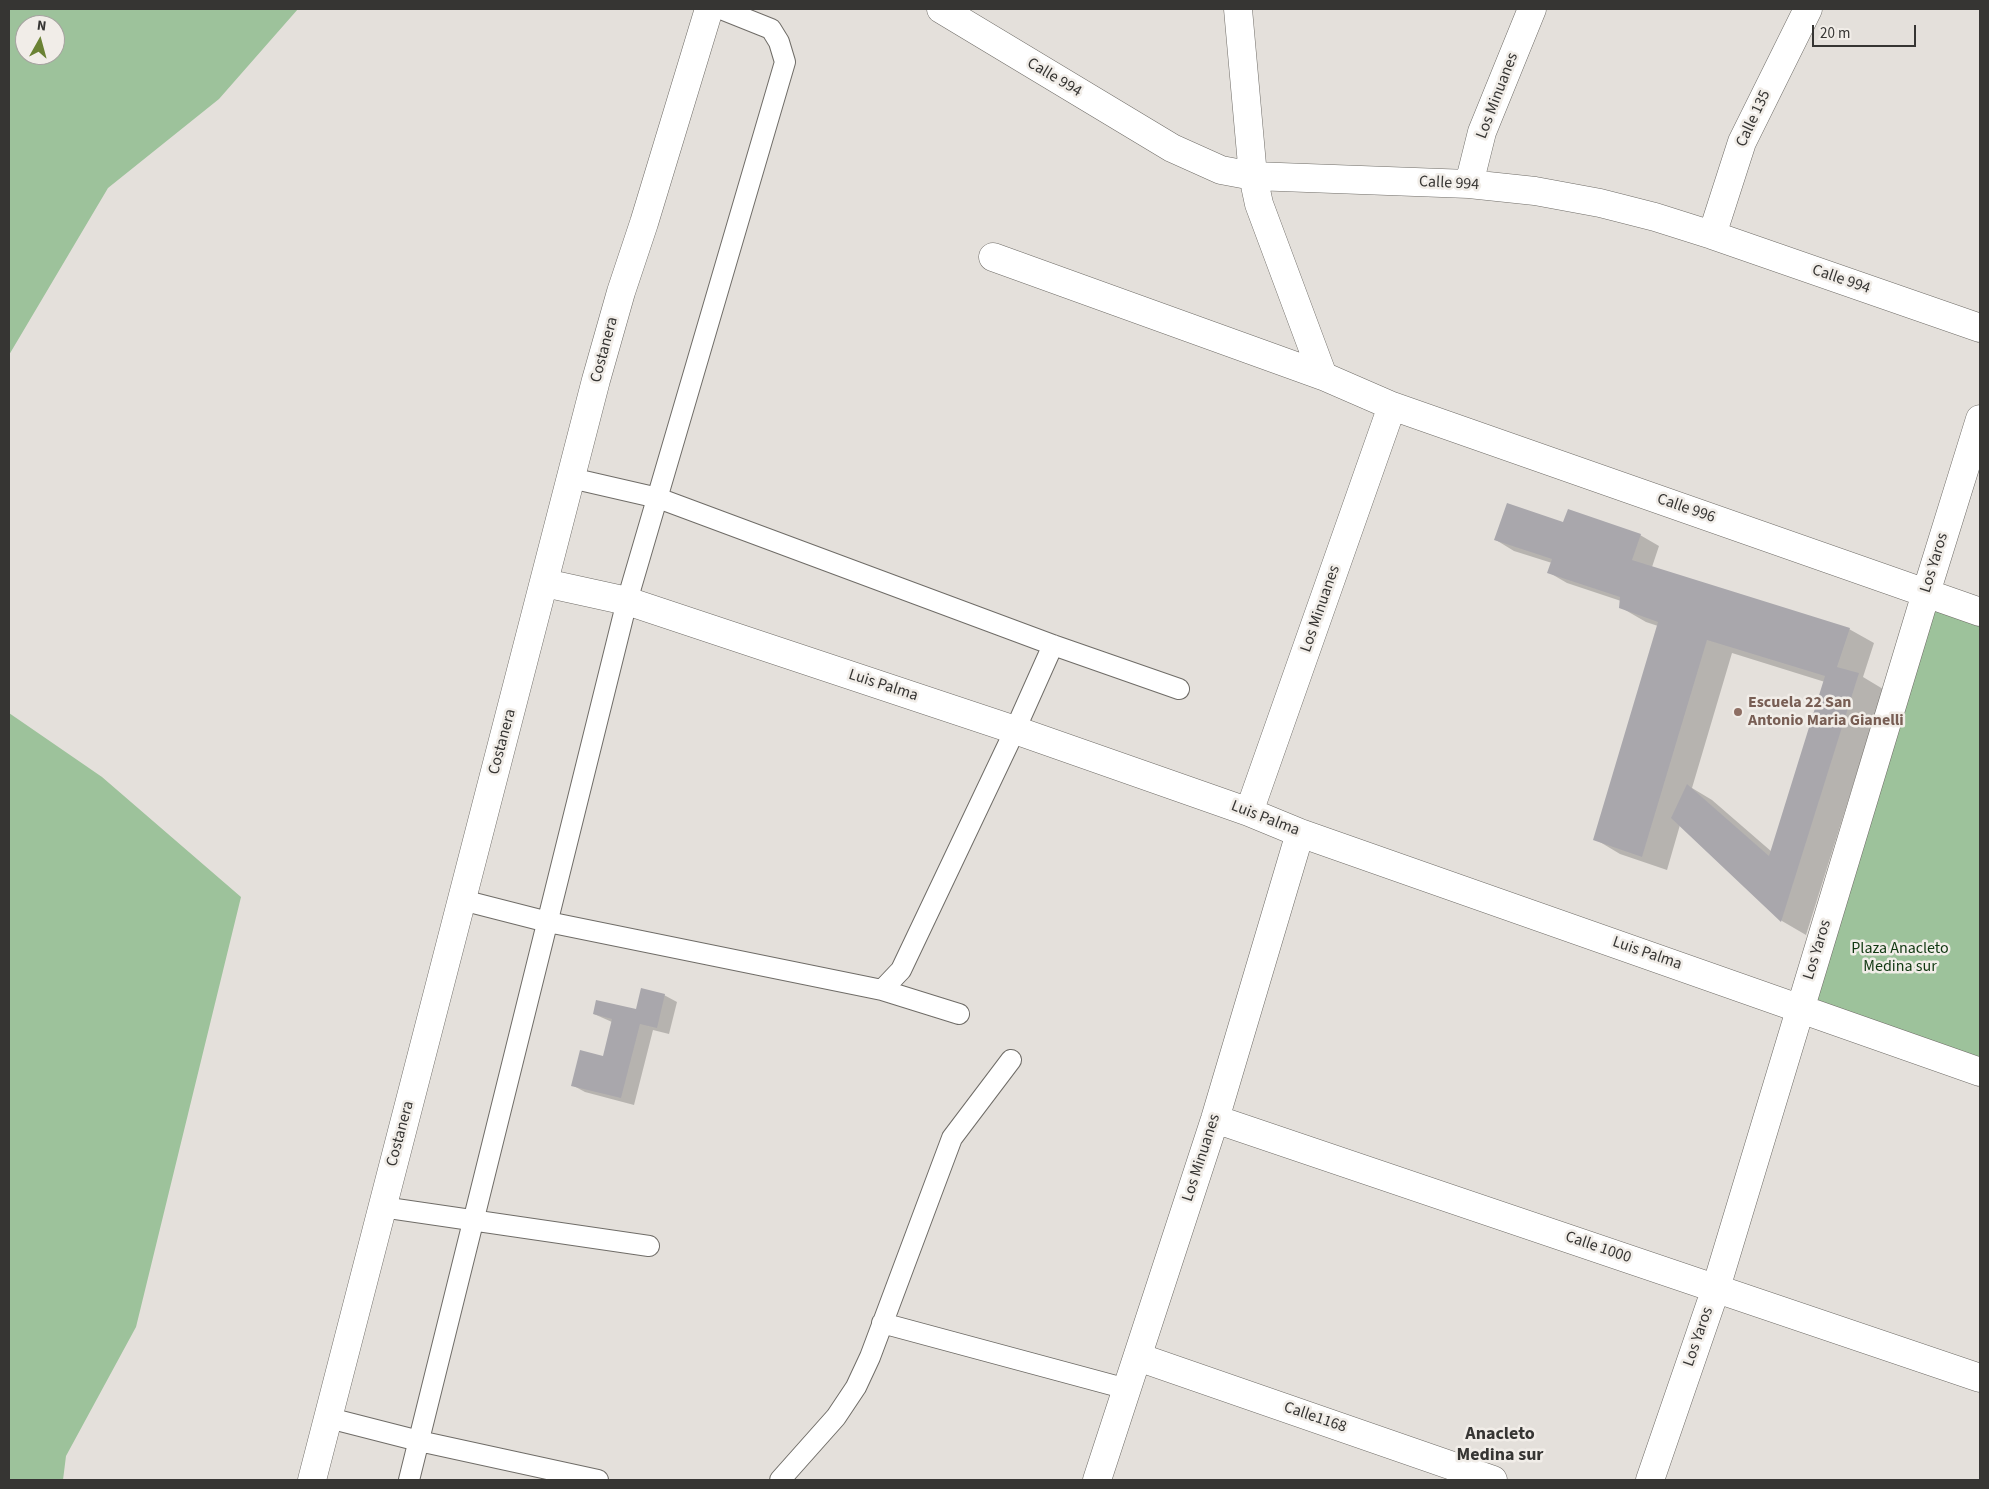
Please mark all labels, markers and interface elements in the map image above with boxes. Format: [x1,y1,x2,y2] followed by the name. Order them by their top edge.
[15,15,65,65] north arrow
[1814,15,1918,47] scale bar
[36,16,48,37] text: N
[1820,23,1850,44] text: 20 m
[1473,50,1523,142] street label: Los Minuanes
[1023,54,1085,102] street label: Calle 994
[1733,88,1775,150] street label: Calle 135
[1418,173,1480,195] street label: Calle 994
[1809,261,1873,299] street label: Calle 994
[587,315,623,385] street label: Costanera
[1654,490,1718,528] street label: Calle 996
[1917,531,1953,595] street label: Los Yaros
[1297,563,1345,655] street label: Los Minuanes
[846,666,920,706] street label: Luis Palma
[1748,693,1904,731] place label: Escuela 22 San Antonio Maria Gianelli
[1732,706,1744,718] marker: Escuela 22 San Antonio Maria Gianelli
[485,707,521,777] street label: Costanera
[1228,797,1302,841] street label: Luis Palma
[1800,918,1836,982] street label: Los Yaros
[1610,933,1684,975] street label: Luis Palma
[1851,939,1949,977] park label: Plaza Anacleto Medina sur
[383,1099,419,1169] street label: Costanera
[1179,1112,1225,1204] street label: Los Minuanes
[1563,1228,1633,1268] street label: Calle 1000
[1680,1305,1718,1369] street label: Los Yaros
[1281,1398,1349,1438] street label: Calle1168
[1456,1424,1544,1466] district label: Anacleto Medina sur

